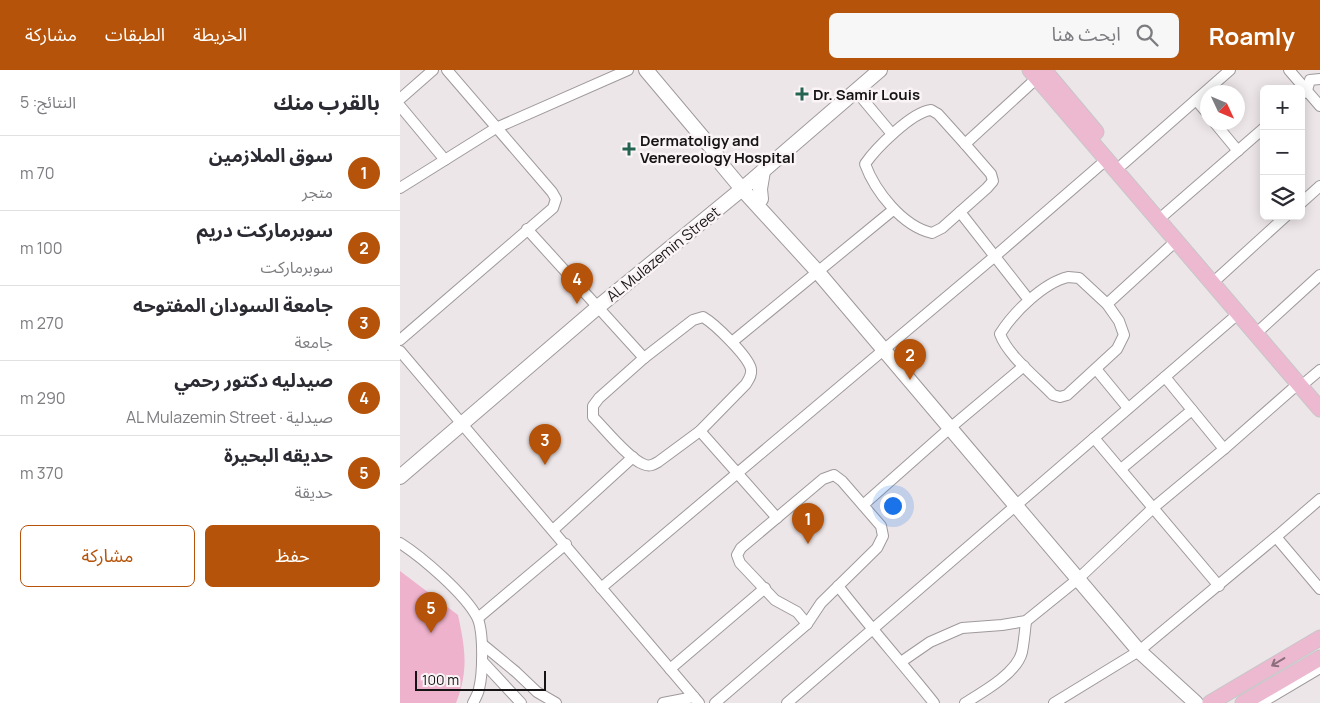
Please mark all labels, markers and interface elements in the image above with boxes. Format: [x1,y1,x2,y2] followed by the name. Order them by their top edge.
[829,13,1179,58] search box
[1209,19,1295,52] text: Roamly
[1052,21,1121,47] text: ابحث هنا
[1133,21,1161,49] icon: search
[25,22,77,46] text: مشاركة
[105,22,165,46] text: الطبقات
[193,22,247,46] text: الخريطة
[813,84,920,105] place label: Dr. Samir Louis
[1200,85,1245,130] north arrow
[1260,85,1305,220] map controls
[1260,85,1305,130] button: +
[795,87,809,101] marker: Dr. Samir Louis
[273,88,380,116] text: بالقرب منك
[20,91,76,113] text: النتائج: 5
[640,130,795,168] place label: Dermatoligy and Venereology Hospital
[1260,130,1305,175] button: −
[209,142,333,168] text: سوق الملازمين
[622,142,636,156] marker: Dermatoligy and Venereology Hospital
[20,162,55,184] text: 70 m
[361,162,368,184] text: 1
[1260,175,1305,220] button: layers
[302,181,333,203] text: متجر
[602,202,724,306] street label: AL Mulazemin Street
[197,217,333,243] text: سوبرماركت دريم
[20,237,63,259] text: 100 m
[359,237,369,259] text: 2
[261,256,333,278] text: سوبرماركت
[561,263,593,304] pin: 4
[133,292,333,318] text: جامعة السودان المفتوحه
[20,312,64,334] text: 270 m
[359,312,369,334] text: 3
[294,331,333,353] text: جامعة
[894,339,926,380] pin: 2
[174,367,333,393] text: صيدليه دكتور رحمي
[20,387,66,409] text: 290 m
[359,387,369,409] text: 4
[126,406,333,428] text: صيدلية · AL Mulazemin Street
[529,424,561,465] pin: 3
[224,442,333,468] text: حديقه البحيرة
[20,462,63,484] text: 370 m
[359,462,369,484] text: 5
[295,481,333,503] text: حديقة
[880,493,906,519] your location
[792,503,824,544] pin: 1
[20,525,195,587] button: مشاركة
[205,525,380,587] button: حفظ
[415,592,447,633] pin: 5
[1272,658,1286,668] one-way arrow
[415,668,546,691] scale bar
[422,670,459,689] text: 100 m

